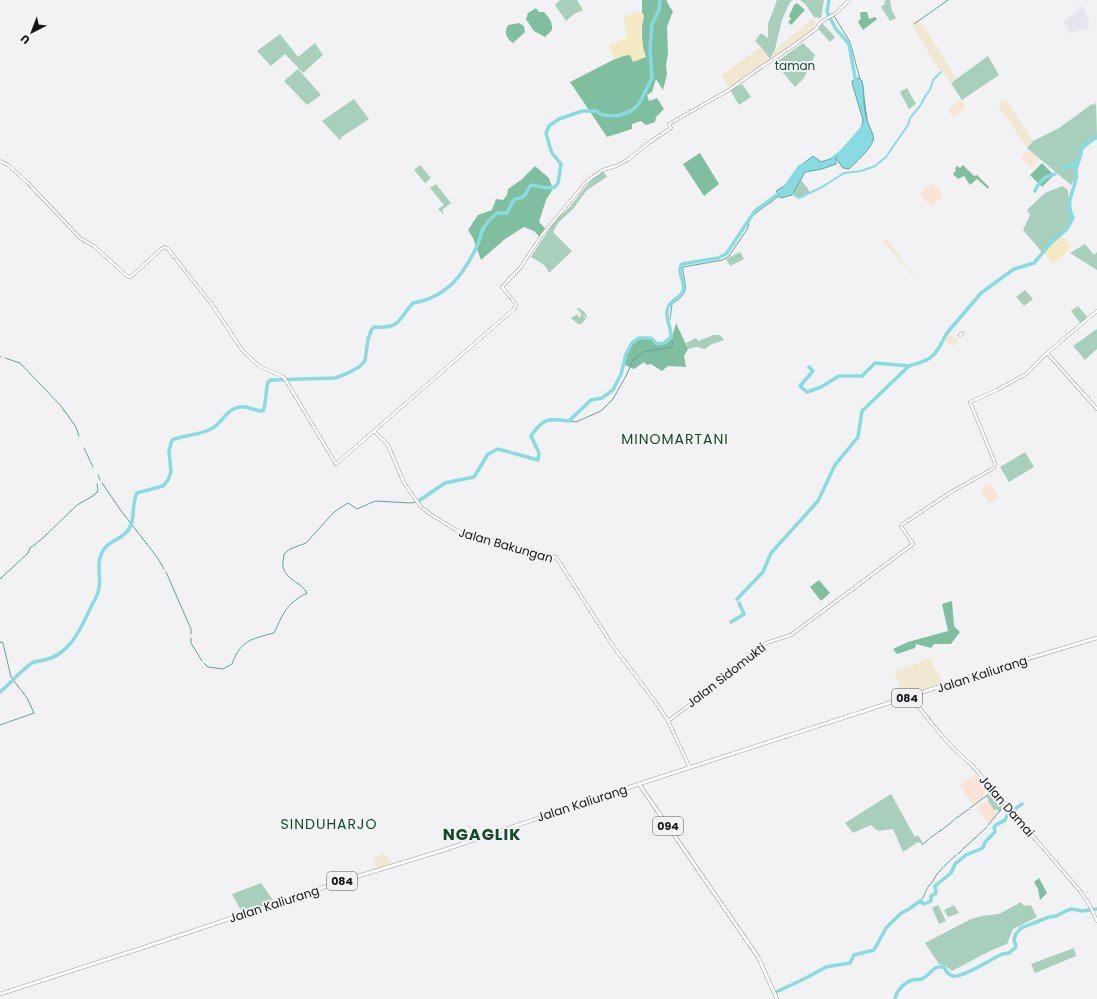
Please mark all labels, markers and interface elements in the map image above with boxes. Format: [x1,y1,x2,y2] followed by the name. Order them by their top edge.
[12,12,52,52] north arrow
[17,31,34,48] text: U
[775,57,815,74] park label: taman
[621,429,729,449] district label: MINOMARTANI
[457,523,555,567] street label: Jalan Bakungan
[683,639,769,711] street label: Jalan Sidomukti
[935,651,1029,697] street label: Jalan Kaliurang
[892,689,922,707] road number: 084
[976,772,1039,840] street label: Jalan Damai
[535,780,629,826] street label: Jalan Kaliurang
[281,814,377,834] district label: SINDUHARJO
[653,817,683,835] road number: 094
[443,823,521,846] district label: NGAGLIK
[327,872,357,890] road number: 084
[227,881,321,927] street label: Jalan Kaliurang

